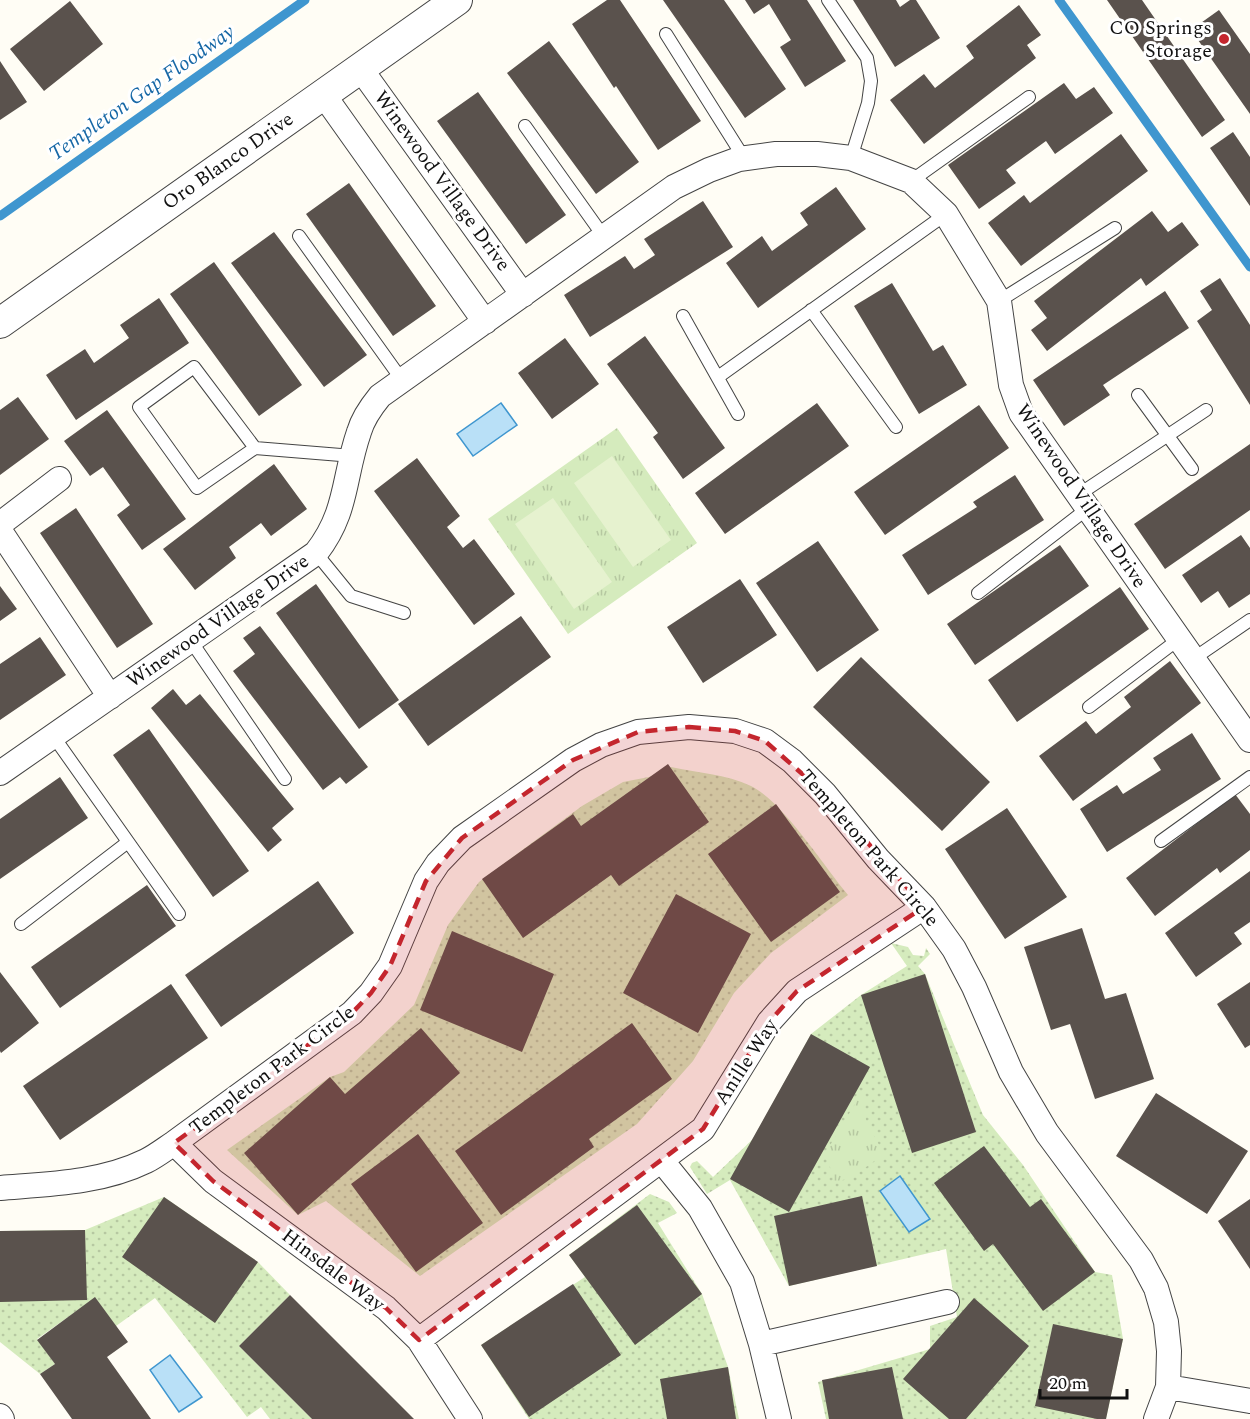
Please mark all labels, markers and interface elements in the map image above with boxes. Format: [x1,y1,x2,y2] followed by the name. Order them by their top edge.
[1109,13,1212,66] place label: CO Springs Storage
[42,16,242,169] water label: Templeton Gap Floodway
[1217,32,1231,46] marker: CO Springs Storage
[366,84,518,278] street label: Winewood Village Drive
[156,104,300,218] street label: Oro Blanco Drive
[1008,398,1154,594] street label: Winewood Village Drive
[121,547,315,695] street label: Winewood Village Drive
[792,762,946,934] street label: Templeton Park Circle
[183,998,361,1142] street label: Templeton Park Circle
[707,1012,786,1111] street label: Anille Way
[275,1221,392,1320] street label: Hinsdale Way
[1040,1362,1127,1400] scale bar
[1049,1370,1087,1397] text: 20 m

